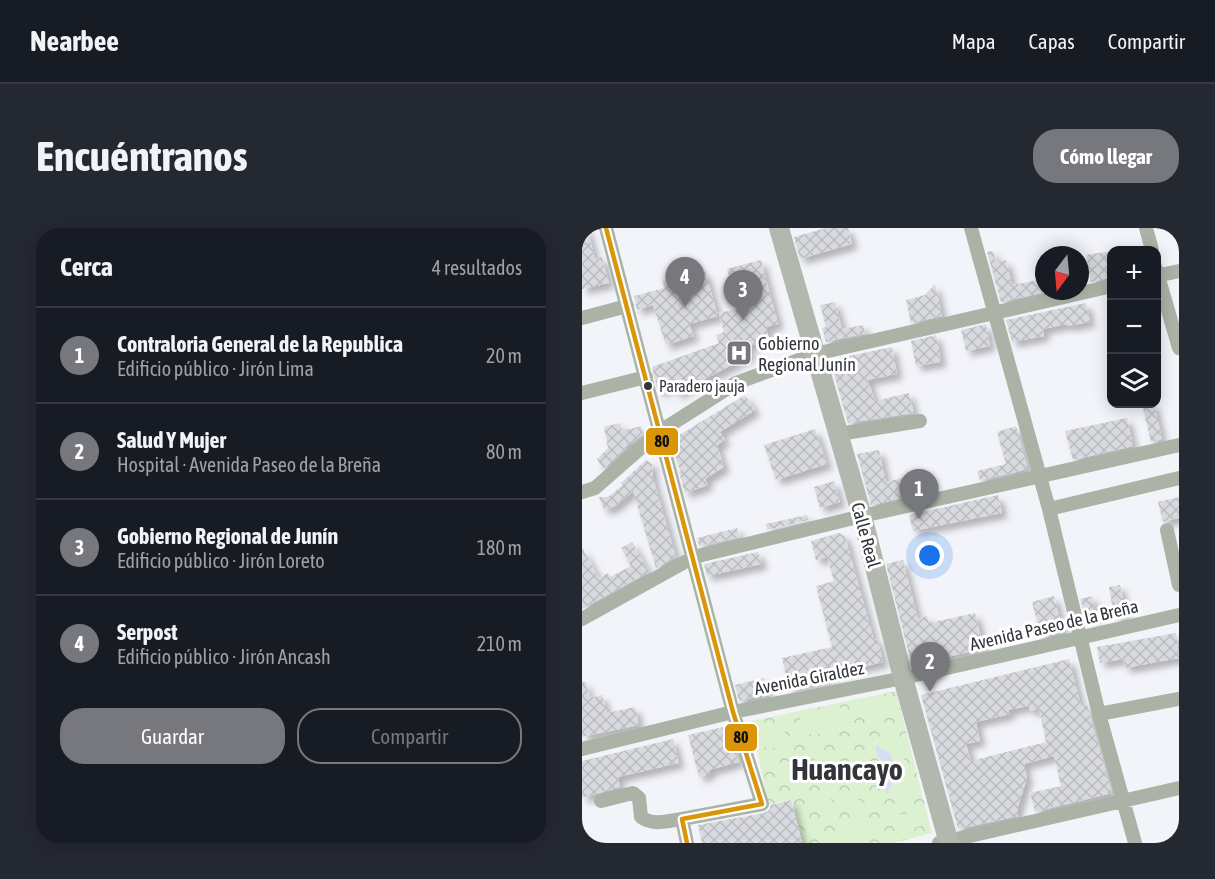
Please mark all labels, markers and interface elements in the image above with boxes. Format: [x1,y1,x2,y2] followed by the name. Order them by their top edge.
[30,25,119,57] text: Nearbee
[952,29,995,53] text: Mapa
[1028,29,1075,53] text: Capas
[1108,29,1185,53] text: Compartir
[1033,129,1179,183] button: Cómo llegar
[36,132,248,180] text: Encuéntranos
[1035,246,1089,300] north arrow
[1107,246,1161,408] map controls
[1107,246,1161,300] button: +
[60,252,113,282] text: Cerca
[432,256,522,279] text: 4 resultados
[666,257,704,307] pin: 4
[724,270,762,320] pin: 3
[1107,300,1161,354] button: −
[117,331,403,357] text: Contraloria General de la Republica
[758,333,856,375] place label: Gobierno Regional Junín
[724,338,754,368] hospital icon: Gobierno Regional Junín
[75,344,84,367] text: 1
[486,344,522,367] text: 20 m
[1107,354,1161,408] button: layers
[117,357,314,380] text: Edificio público · Jirón Lima
[659,377,745,396] place label: Paradero jauja
[642,380,654,392] marker: Paradero jauja
[117,427,226,453] text: Salud Y Mujer
[645,427,679,456] line badge: 80
[654,432,670,450] text: 80
[75,440,84,463] text: 2
[486,440,522,463] text: 80 m
[117,453,381,476] text: Hospital · Avenida Paseo de la Breña
[900,470,938,519] pin: 1
[847,500,885,570] street label: Calle Real
[117,523,338,549] text: Gobierno Regional de Junín
[75,536,84,559] text: 3
[477,536,522,559] text: 180 m
[915,541,944,570] your location
[117,549,325,572] text: Edificio público · Jirón Loreto
[968,595,1140,655] street label: Avenida Paseo de la Breña
[117,619,178,645] text: Serpost
[75,632,84,655] text: 4
[477,632,522,655] text: 210 m
[910,642,950,692] pin: 2
[117,645,331,668] text: Edificio público · Jirón Ancash
[752,657,866,699] street label: Avenida Giraldez
[60,708,285,764] button: Guardar
[297,708,522,764] button: Compartir
[724,723,758,752] line badge: 80
[733,728,749,746] text: 80
[791,752,903,786] district label: Huancayo

